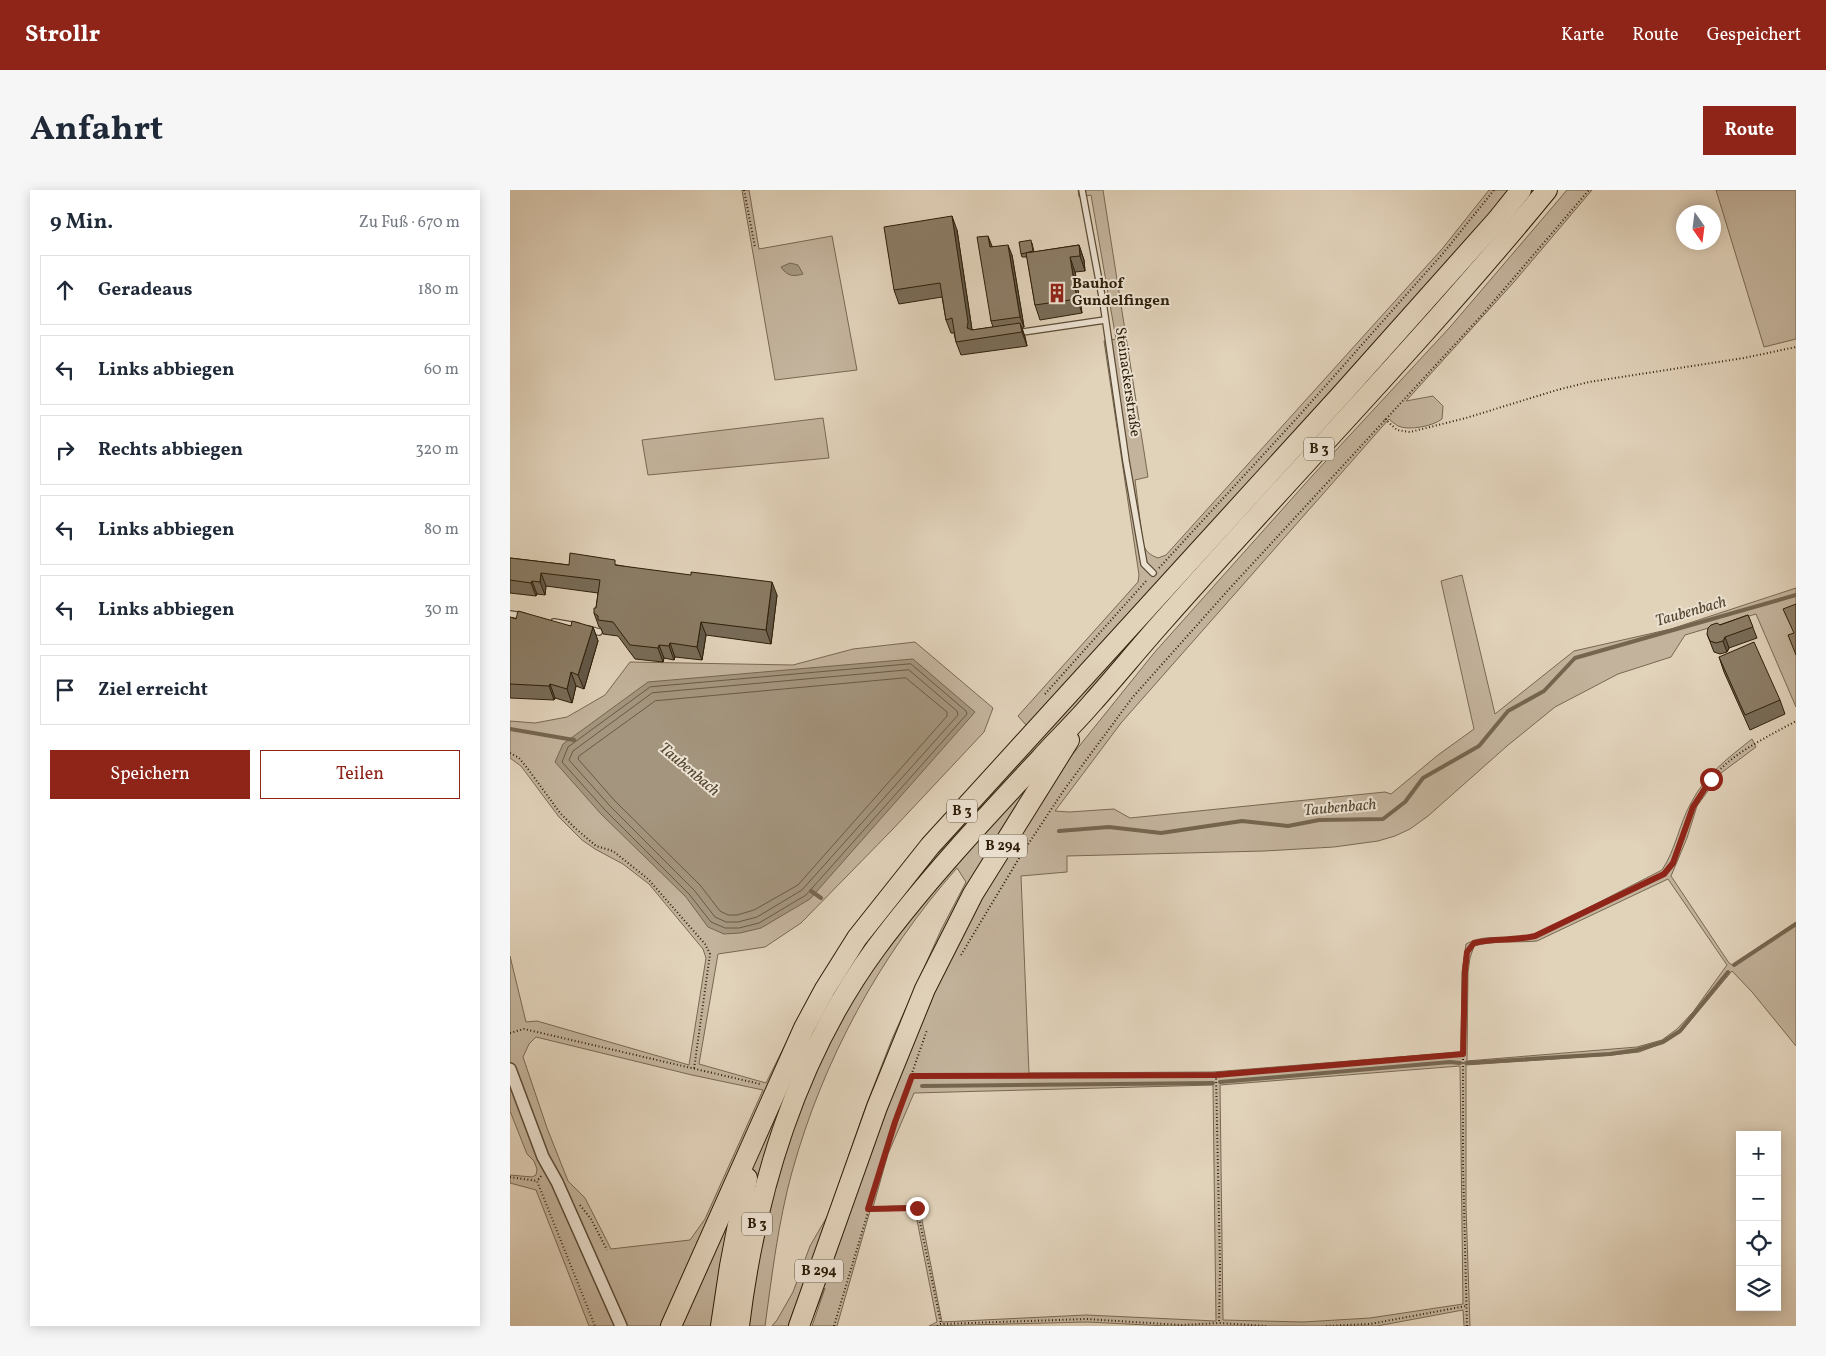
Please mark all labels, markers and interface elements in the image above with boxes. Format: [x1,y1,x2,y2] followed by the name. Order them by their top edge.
[25,18,100,52] text: Strollr
[1561,23,1604,48] text: Karte
[1632,23,1679,48] text: Route
[1707,23,1801,48] text: Gespeichert
[30,106,163,154] text: Anfahrt
[1703,106,1796,155] button: Route
[1676,205,1721,250] north arrow
[50,208,113,237] text: 9 Min.
[359,212,460,234] text: Zu Fuß · 670 m
[1072,274,1170,312] place label: Bauhof Gundelfingen
[51,276,79,304] icon: ahead
[98,277,193,303] text: Geradeaus
[418,279,459,301] text: 180 m
[1046,282,1068,304] building icon: Bauhof Gundelfingen
[1109,326,1145,438] street label: Steinackerstraße
[51,356,79,384] icon: left
[98,357,235,383] text: Links abbiegen
[424,359,459,381] text: 60 m
[51,436,79,464] icon: right
[98,437,243,463] text: Rechts abbiegen
[1304,438,1334,460] road number: B 3
[415,439,459,461] text: 320 m
[51,516,79,544] icon: left
[98,517,235,543] text: Links abbiegen
[424,519,459,541] text: 80 m
[1653,591,1729,633] water label: Taubenbach
[51,596,79,624] icon: left
[98,597,235,623] text: Links abbiegen
[424,599,459,621] text: 30 m
[51,676,79,704] icon: arrive
[98,677,208,703] text: Ziel erreicht
[654,738,724,802] water label: Taubenbach
[50,750,250,799] button: Speichern
[260,750,460,799] button: Teilen
[1700,768,1723,791] route start
[1303,794,1377,822] water label: Taubenbach
[947,800,977,822] road number: B 3
[979,834,1027,858] road number: B 294
[1736,1131,1781,1311] map controls
[1736,1131,1781,1176] button: +
[1736,1176,1781,1221] button: −
[906,1197,929,1220] route end
[742,1212,772,1236] road number: B 3
[1736,1221,1781,1266] button: locate
[795,1260,843,1282] road number: B 294
[1736,1266,1781,1311] button: layers

